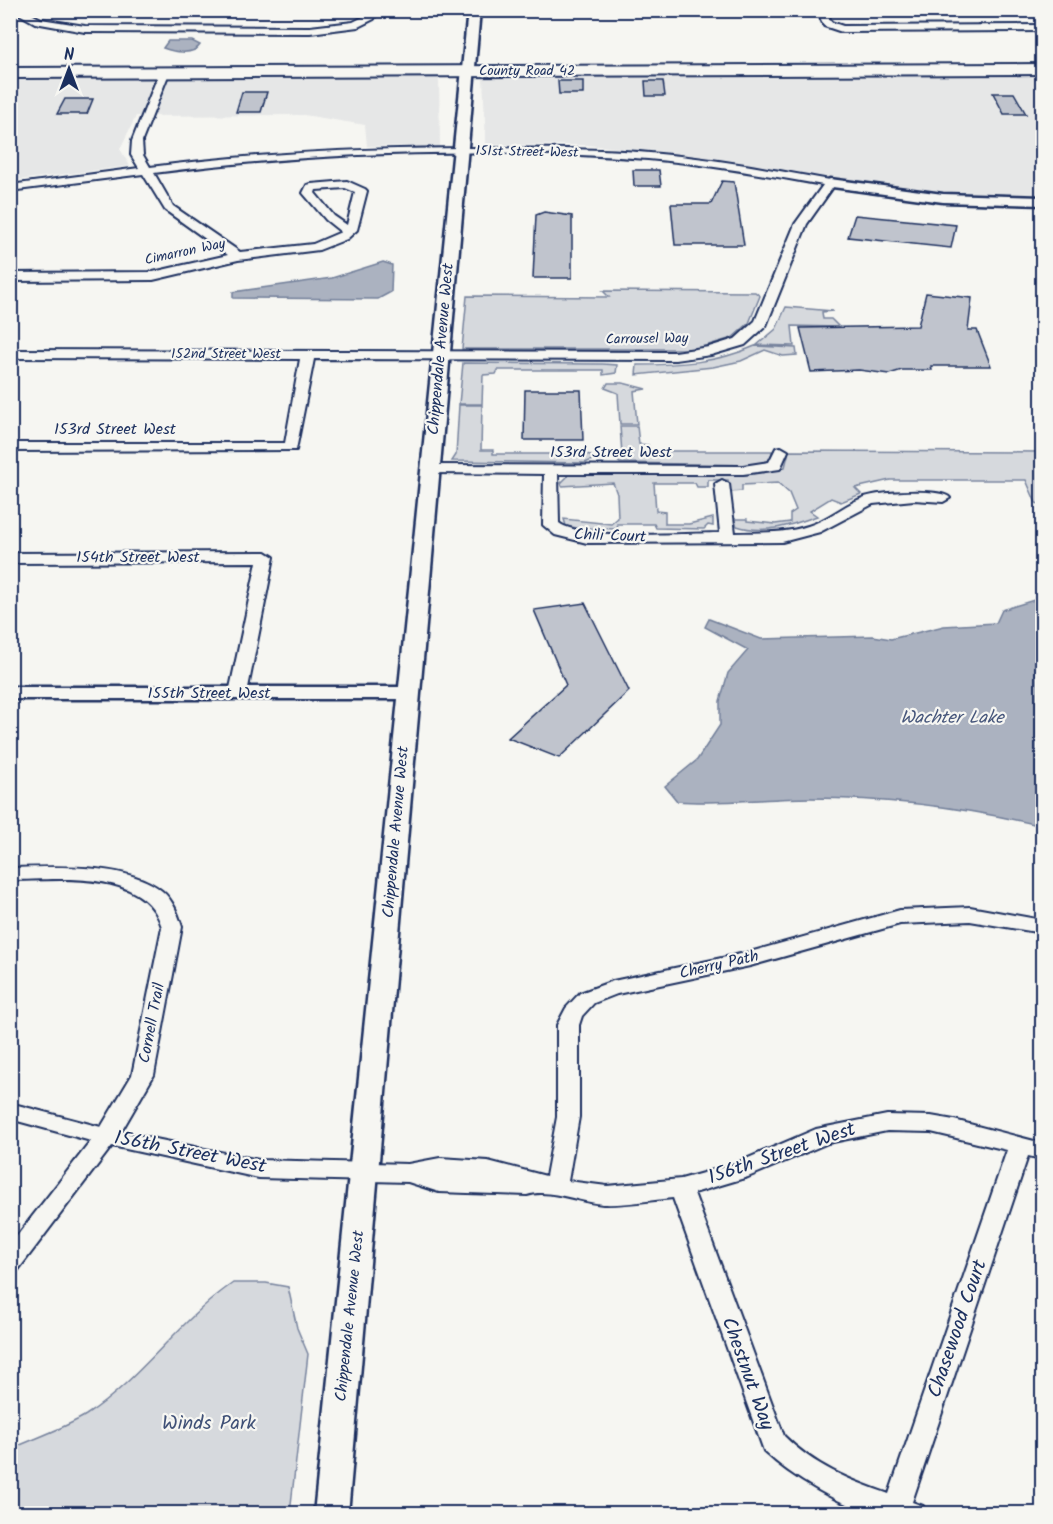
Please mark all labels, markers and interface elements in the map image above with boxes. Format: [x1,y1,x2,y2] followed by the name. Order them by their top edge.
[39,39,99,99] north arrow
[64,43,74,68] text: N
[479,60,575,82] street label: County Road 42
[475,140,579,164] street label: 151st Street West
[143,233,228,271] street label: Cimarron Way
[421,261,461,436] street label: Chippendale Avenue West
[605,327,689,351] street label: Carrousel Way
[171,343,282,365] street label: 152nd Street West
[54,417,177,442] street label: 153rd Street West
[550,440,673,465] street label: 153rd Street West
[574,522,647,550] street label: Chili Court
[76,545,200,570] street label: 154th Street West
[147,681,271,706] street label: 155th Street West
[900,704,1006,733] water label: Wachter Lake
[376,744,416,919] street label: Chippendale Avenue West
[677,944,761,986] street label: Cherry Path
[132,981,172,1065] street label: Cornell Trail
[704,1114,860,1194] street label: 156th Street West
[111,1123,269,1183] street label: 156th Street West
[329,1228,372,1403] street label: Chippendale Avenue West
[919,1255,997,1402] street label: Chasewood Court
[712,1313,782,1436] street label: Chestnut Way
[162,1408,257,1440] park label: Winds Park

